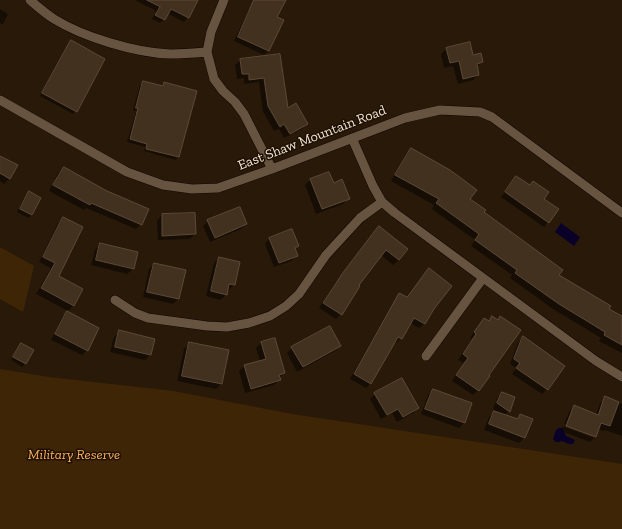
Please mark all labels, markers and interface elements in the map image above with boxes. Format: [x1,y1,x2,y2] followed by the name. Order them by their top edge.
[235,102,389,174] street label: East Shaw Mountain Road
[28,447,120,463] park label: Military Reserve

